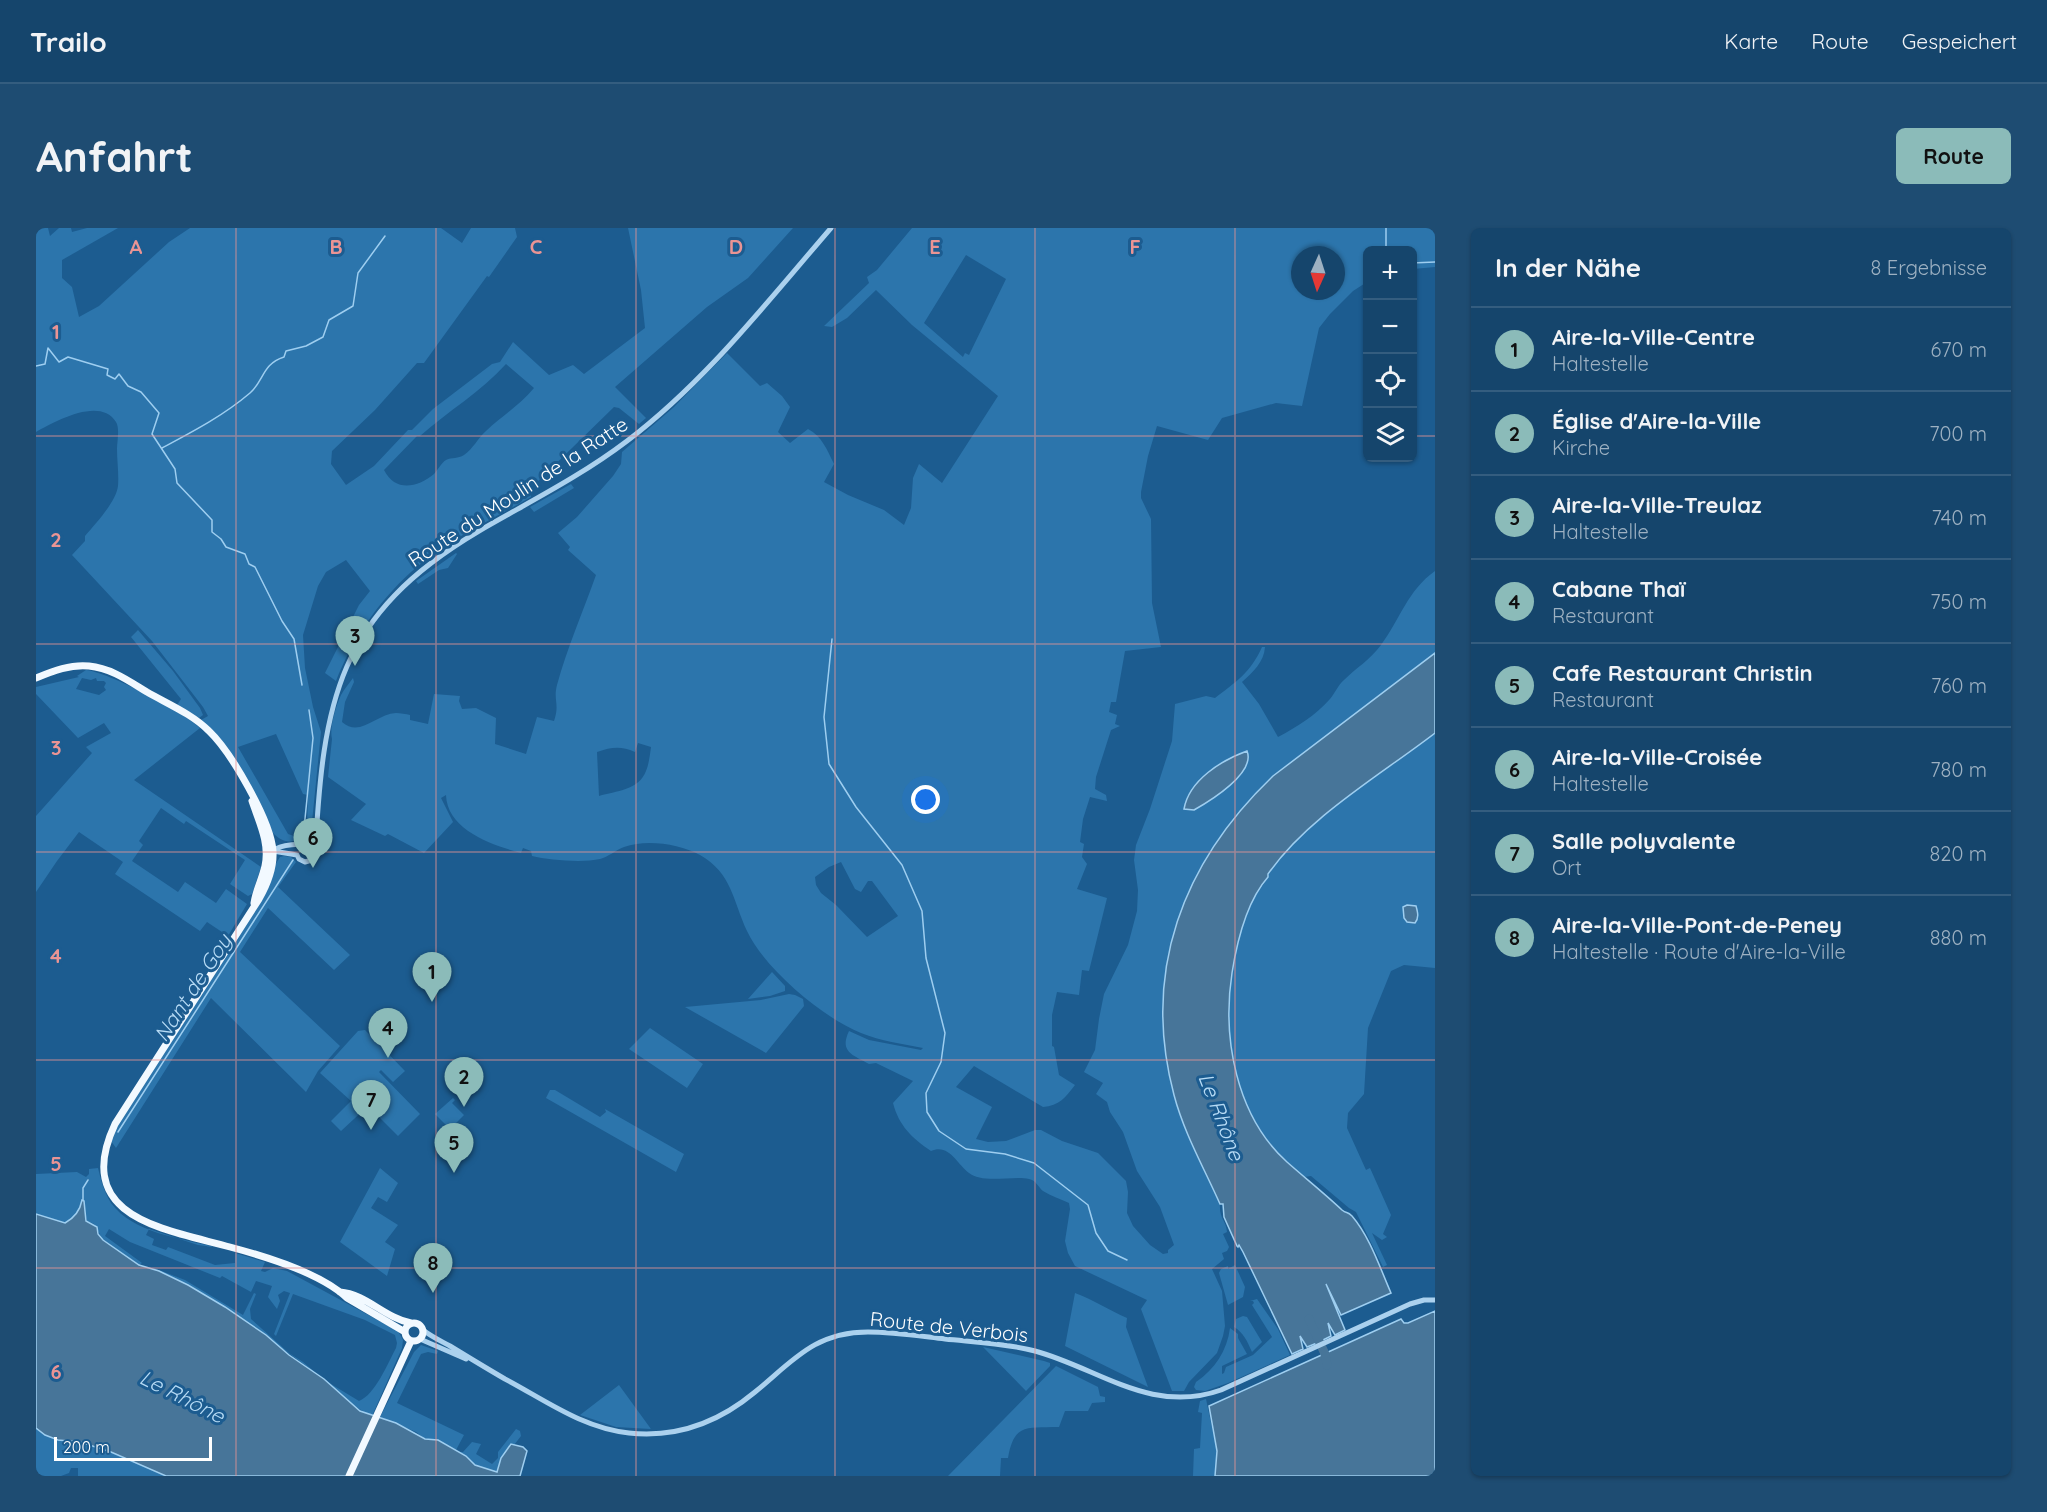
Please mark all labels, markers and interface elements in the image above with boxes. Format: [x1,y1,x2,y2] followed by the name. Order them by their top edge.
[30,24,107,59] text: Trailo
[1724,28,1778,54] text: Karte
[1811,28,1869,54] text: Route
[1902,28,2017,54] text: Gespeichert
[1896,128,2011,184] button: Route
[36,130,193,183] text: Anfahrt
[130,234,143,259] text: A
[329,234,343,259] text: B
[530,234,543,259] text: C
[729,234,743,259] text: D
[929,234,941,259] text: E
[1129,234,1141,259] text: F
[1291,246,1345,300] north arrow
[1363,246,1417,462] map controls
[1363,246,1417,300] button: +
[1495,251,1641,284] text: In der Nähe
[1871,255,1987,280] text: 8 Ergebnisse
[1363,300,1417,354] button: −
[52,319,60,344] text: 1
[1552,323,1755,351] text: Aire-la-Ville-Centre
[1511,337,1518,362] text: 1
[1930,337,1987,362] text: 670 m
[1552,351,1649,376] text: Haltestelle
[1363,354,1417,408] button: locate
[1552,407,1761,435] text: Église d'Aire-la-Ville
[1363,408,1417,462] button: layers
[403,411,632,572] street label: Route du Moulin de la Ratte
[1509,421,1520,446] text: 2
[1929,421,1987,446] text: 700 m
[1552,435,1610,460] text: Kirche
[1552,491,1762,519] text: Aire-la-Ville-Treulaz
[1509,505,1520,530] text: 3
[1931,505,1987,530] text: 740 m
[1552,519,1649,544] text: Haltestelle
[50,527,62,552] text: 2
[1552,575,1685,603] text: Cabane Thaï
[1509,589,1520,614] text: 4
[1930,589,1987,614] text: 750 m
[1552,603,1654,628] text: Restaurant
[336,616,374,666] pin: 3
[1552,659,1813,687] text: Cafe Restaurant Christin
[1509,673,1520,698] text: 5
[1931,673,1987,698] text: 760 m
[1552,687,1654,712] text: Restaurant
[51,735,61,760] text: 3
[1552,743,1762,771] text: Aire-la-Ville-Croisée
[1509,757,1520,782] text: 6
[1930,757,1987,782] text: 780 m
[1552,771,1649,796] text: Haltestelle
[911,785,940,814] your location
[294,818,332,868] pin: 6
[1552,827,1736,855] text: Salle polyvalente
[1509,841,1520,866] text: 7
[1930,841,1987,866] text: 820 m
[1552,855,1582,880] text: Ort
[1552,911,1842,939] text: Aire-la-Ville-Pont-de-Peney
[1509,925,1520,950] text: 8
[1930,925,1987,950] text: 880 m
[148,928,237,1046] water label: Nant de Goy
[1552,939,1846,964] text: Haltestelle · Route d'Aire-la-Ville
[50,943,62,968] text: 4
[412,952,452,1002] pin: 1
[368,1008,408,1058] pin: 4
[444,1058,484,1107] pin: 2
[1193,1069,1251,1165] water label: Le Rhône
[352,1080,390,1130] pin: 7
[434,1124,474,1173] pin: 5
[50,1151,62,1176] text: 5
[414,1244,452,1293] pin: 8
[869,1306,1029,1347] street label: Route de Verbois
[50,1359,62,1384] text: 6
[136,1364,230,1429] water label: Le Rhône
[54,1434,212,1462] scale bar
[63,1437,110,1457] text: 200 m

